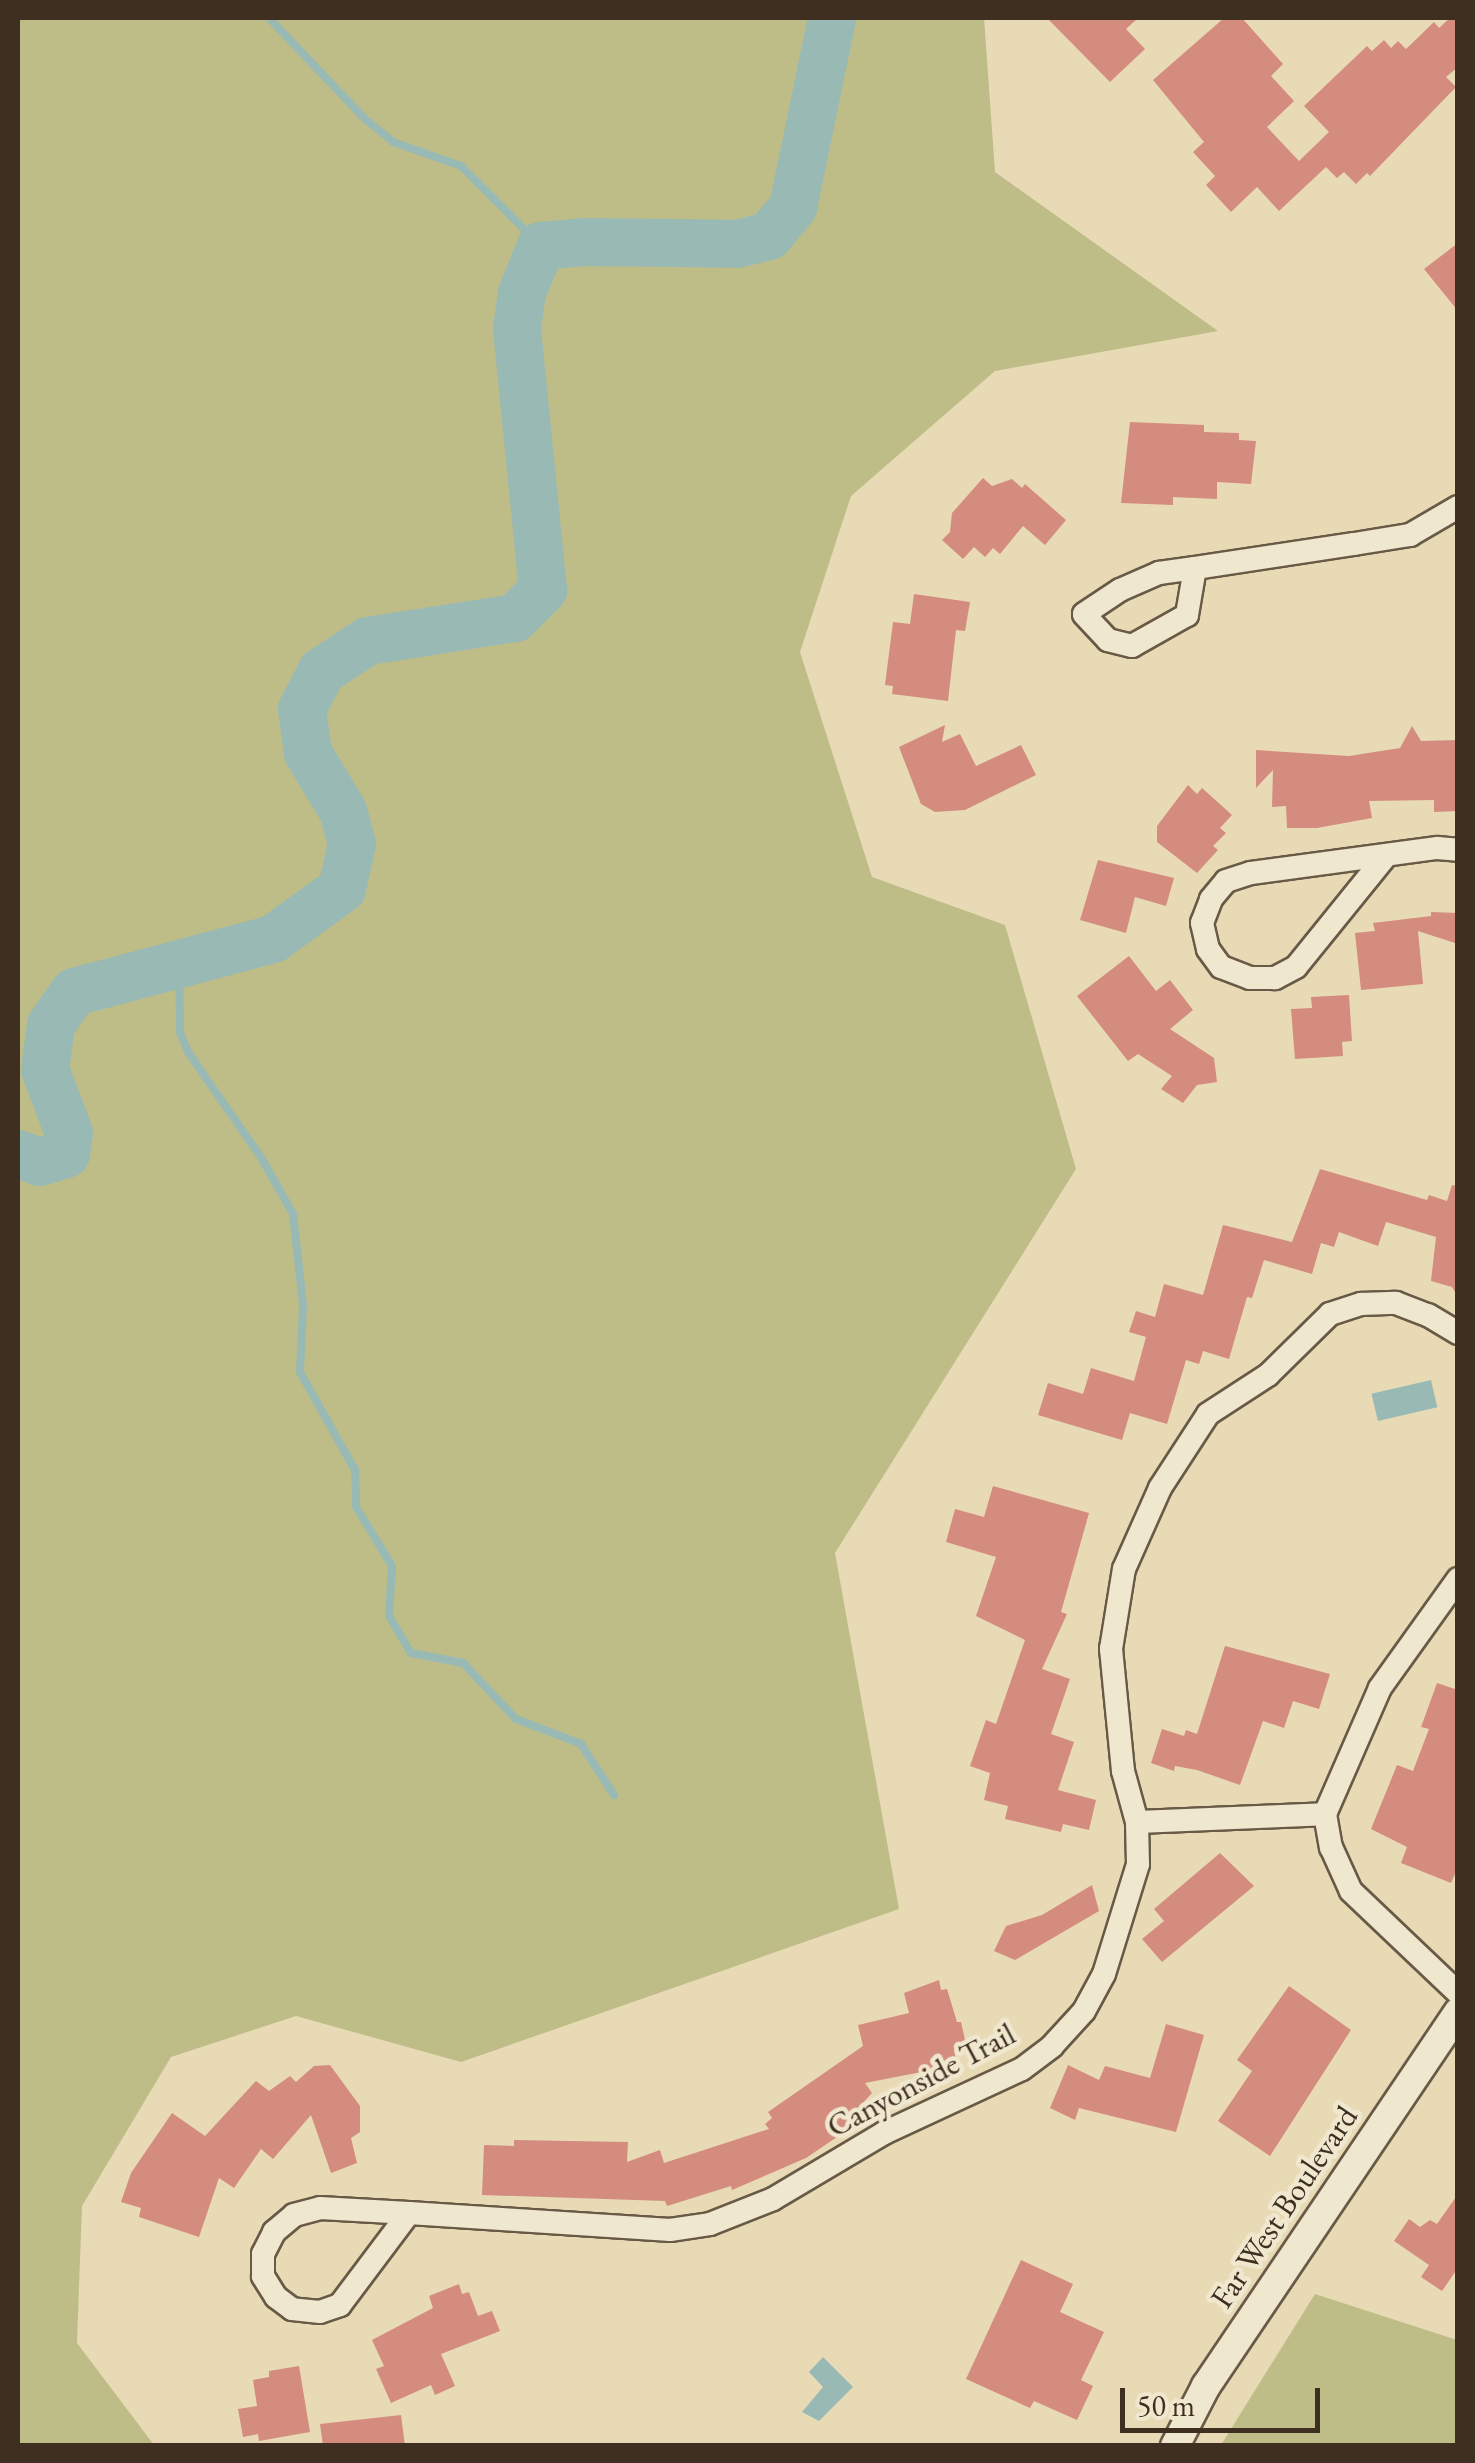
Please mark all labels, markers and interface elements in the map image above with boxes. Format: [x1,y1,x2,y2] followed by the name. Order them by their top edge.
[820,2014,1022,2146] street label: Canyonside Trail
[1202,2099,1366,2315] street label: Far West Boulevard
[1125,2368,1325,2430] scale bar
[1137,2386,1195,2425] text: 50 m

